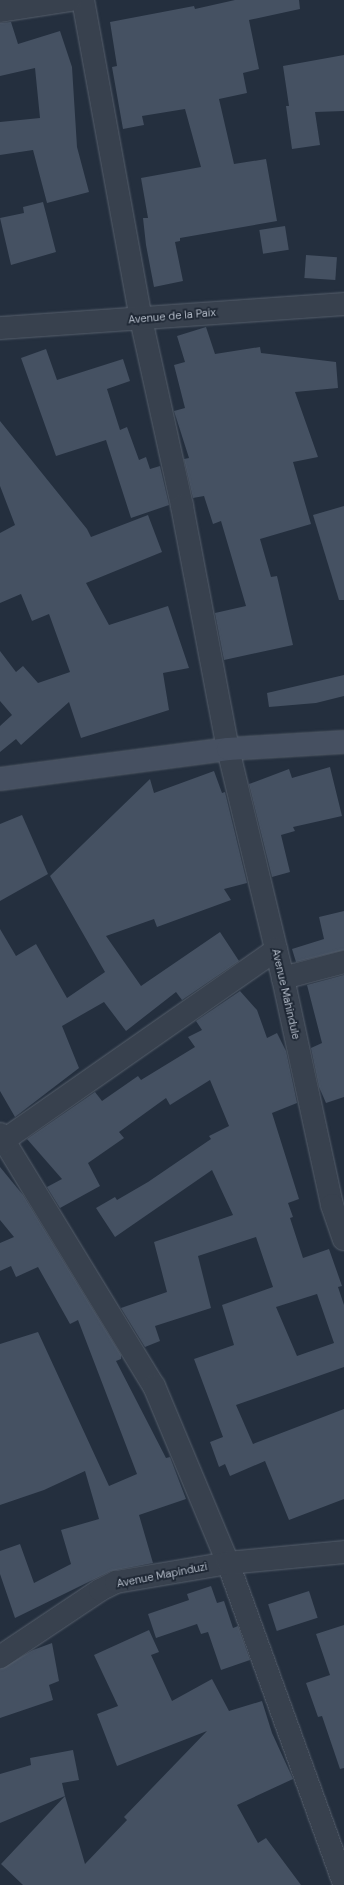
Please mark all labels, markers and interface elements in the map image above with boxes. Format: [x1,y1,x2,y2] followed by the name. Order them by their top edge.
[128,306,216,326] street label: Avenue de la Paix
[269,947,303,1041] street label: Avenue Mahindule
[115,1560,209,1590] street label: Avenue Mapinduzi

